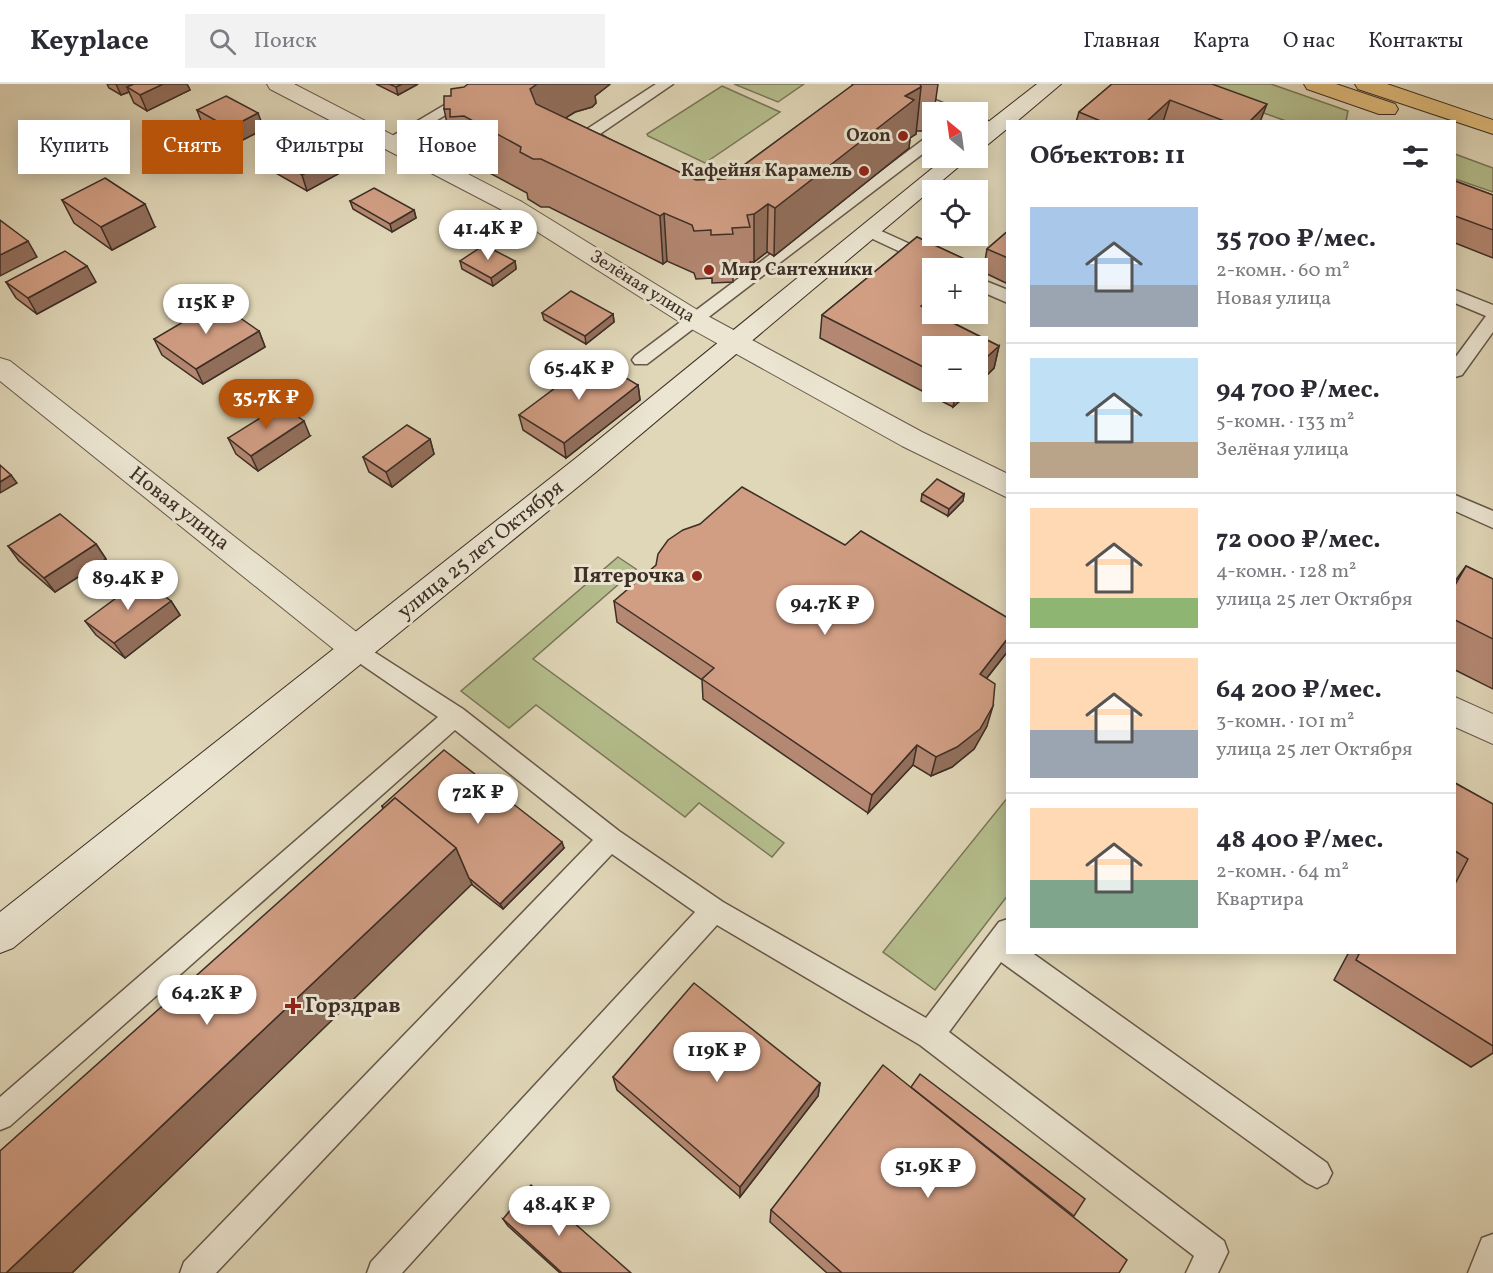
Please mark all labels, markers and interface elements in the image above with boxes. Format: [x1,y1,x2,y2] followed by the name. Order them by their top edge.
[185,14,605,68] search box
[30,22,149,61] text: Keyplace
[206,25,239,58] icon: search
[254,26,317,57] text: Поиск
[1083,27,1160,56] text: Главная
[1193,27,1250,56] text: Карта
[1283,27,1335,56] text: О нас
[1368,27,1463,56] text: Контакты
[922,102,988,168] north arrow
[922,102,988,402] map controls
[18,120,130,174] chip: Купить
[142,120,243,174] chip: Снять
[255,120,385,174] chip: Фильтры
[397,120,498,174] chip: Новое
[846,124,891,149] place label: Ozon
[896,129,910,143] marker: Ozon
[1030,138,1185,174] text: Объектов: 11
[1399,140,1432,173] icon: filters
[681,159,852,184] place label: Кафейня Карамель
[857,164,871,178] marker: Кафейня Карамель
[922,180,988,246] button: locate
[433,210,543,261] pin: 41.4K ₽
[453,215,523,243] text: 41.4K ₽
[1216,221,1376,257] text: 35 700 ₽/мес.
[1078,231,1150,303] icon: home
[585,245,699,329] street label: Зелёная улица
[1216,257,1350,285] text: 2-комн. · 60 m²
[721,258,873,283] place label: Мир Сантехники
[922,258,988,324] button: +
[702,263,716,277] marker: Мир Сантехники
[157,284,255,335] pin: 115K ₽
[1216,285,1331,313] text: Новая улица
[177,289,235,317] text: 115K ₽
[922,336,988,402] button: −
[524,350,634,401] pin: 65.4K ₽
[544,355,614,383] text: 65.4K ₽
[1216,372,1380,408] text: 94 700 ₽/мес.
[211,379,321,430] pin: 35.7K ₽
[1078,382,1150,454] icon: home
[233,384,299,412] text: 35.7K ₽
[1216,408,1354,436] text: 5-комн. · 133 m²
[1216,436,1349,464] text: Зелёная улица
[122,460,236,558] street label: Новая улица
[392,474,570,626] street label: улица 25 лет Октября
[1216,522,1381,558] text: 72 000 ₽/мес.
[1078,532,1150,604] icon: home
[1216,558,1357,586] text: 4-комн. · 128 m²
[73,560,183,611] pin: 89.4K ₽
[573,562,685,591] place label: Пятерочка
[92,565,164,593] text: 89.4K ₽
[690,569,704,583] marker: Пятерочка
[770,585,880,636] pin: 94.7K ₽
[1216,586,1412,614] text: улица 25 лет Октября
[790,590,860,618] text: 94.7K ₽
[1216,672,1382,708] text: 64 200 ₽/мес.
[1078,682,1150,754] icon: home
[1216,708,1355,736] text: 3-комн. · 101 m²
[1216,736,1412,764] text: улица 25 лет Октября
[436,774,520,825] pin: 72K ₽
[452,779,504,807] text: 72K ₽
[1216,822,1384,858] text: 48 400 ₽/мес.
[1078,832,1150,904] icon: home
[1216,858,1349,886] text: 2-комн. · 64 m²
[1216,886,1304,914] text: Квартира
[152,975,262,1026] pin: 64.2K ₽
[171,980,243,1008] text: 64.2K ₽
[305,992,401,1021] place label: Горздрав
[286,999,300,1013] marker: Горздрав
[668,1032,766,1083] pin: 119K ₽
[687,1037,747,1065] text: 119K ₽
[873,1148,983,1199] pin: 51.9K ₽
[895,1153,961,1181] text: 51.9K ₽
[504,1186,614,1237] pin: 48.4K ₽
[523,1191,595,1219] text: 48.4K ₽

